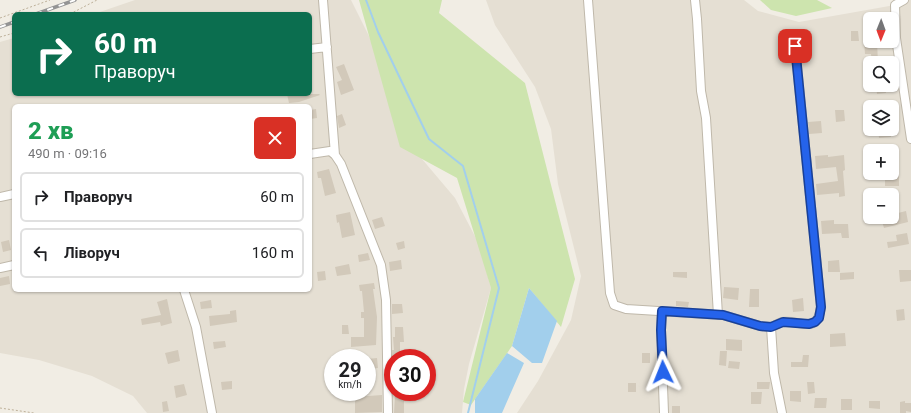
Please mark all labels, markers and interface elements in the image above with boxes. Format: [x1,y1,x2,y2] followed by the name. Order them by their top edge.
[863,12,899,48] north arrow
[863,12,899,224] map controls
[94,27,157,60] text: 60 m
[28,28,80,80] icon: right
[778,29,812,63] pin
[784,35,806,57] icon: arrive
[863,56,899,92] button: search
[94,61,176,82] text: Праворуч
[863,100,899,136] button: layers
[28,117,74,145] text: 2 хв
[254,117,296,159] button: close
[863,144,899,180] button: +
[28,146,107,161] text: 490 m · 09:16
[30,186,52,208] icon: right
[64,188,132,206] text: Праворуч
[260,188,294,206] text: 60 m
[863,188,899,224] button: −
[30,242,52,264] icon: left
[64,244,120,262] text: Ліворуч
[252,244,294,262] text: 160 m
[384,349,436,401] speed limit sign: 30
[642,351,684,393] position arrow
[339,358,361,382] text: 29
[338,379,362,390] text: km/h

